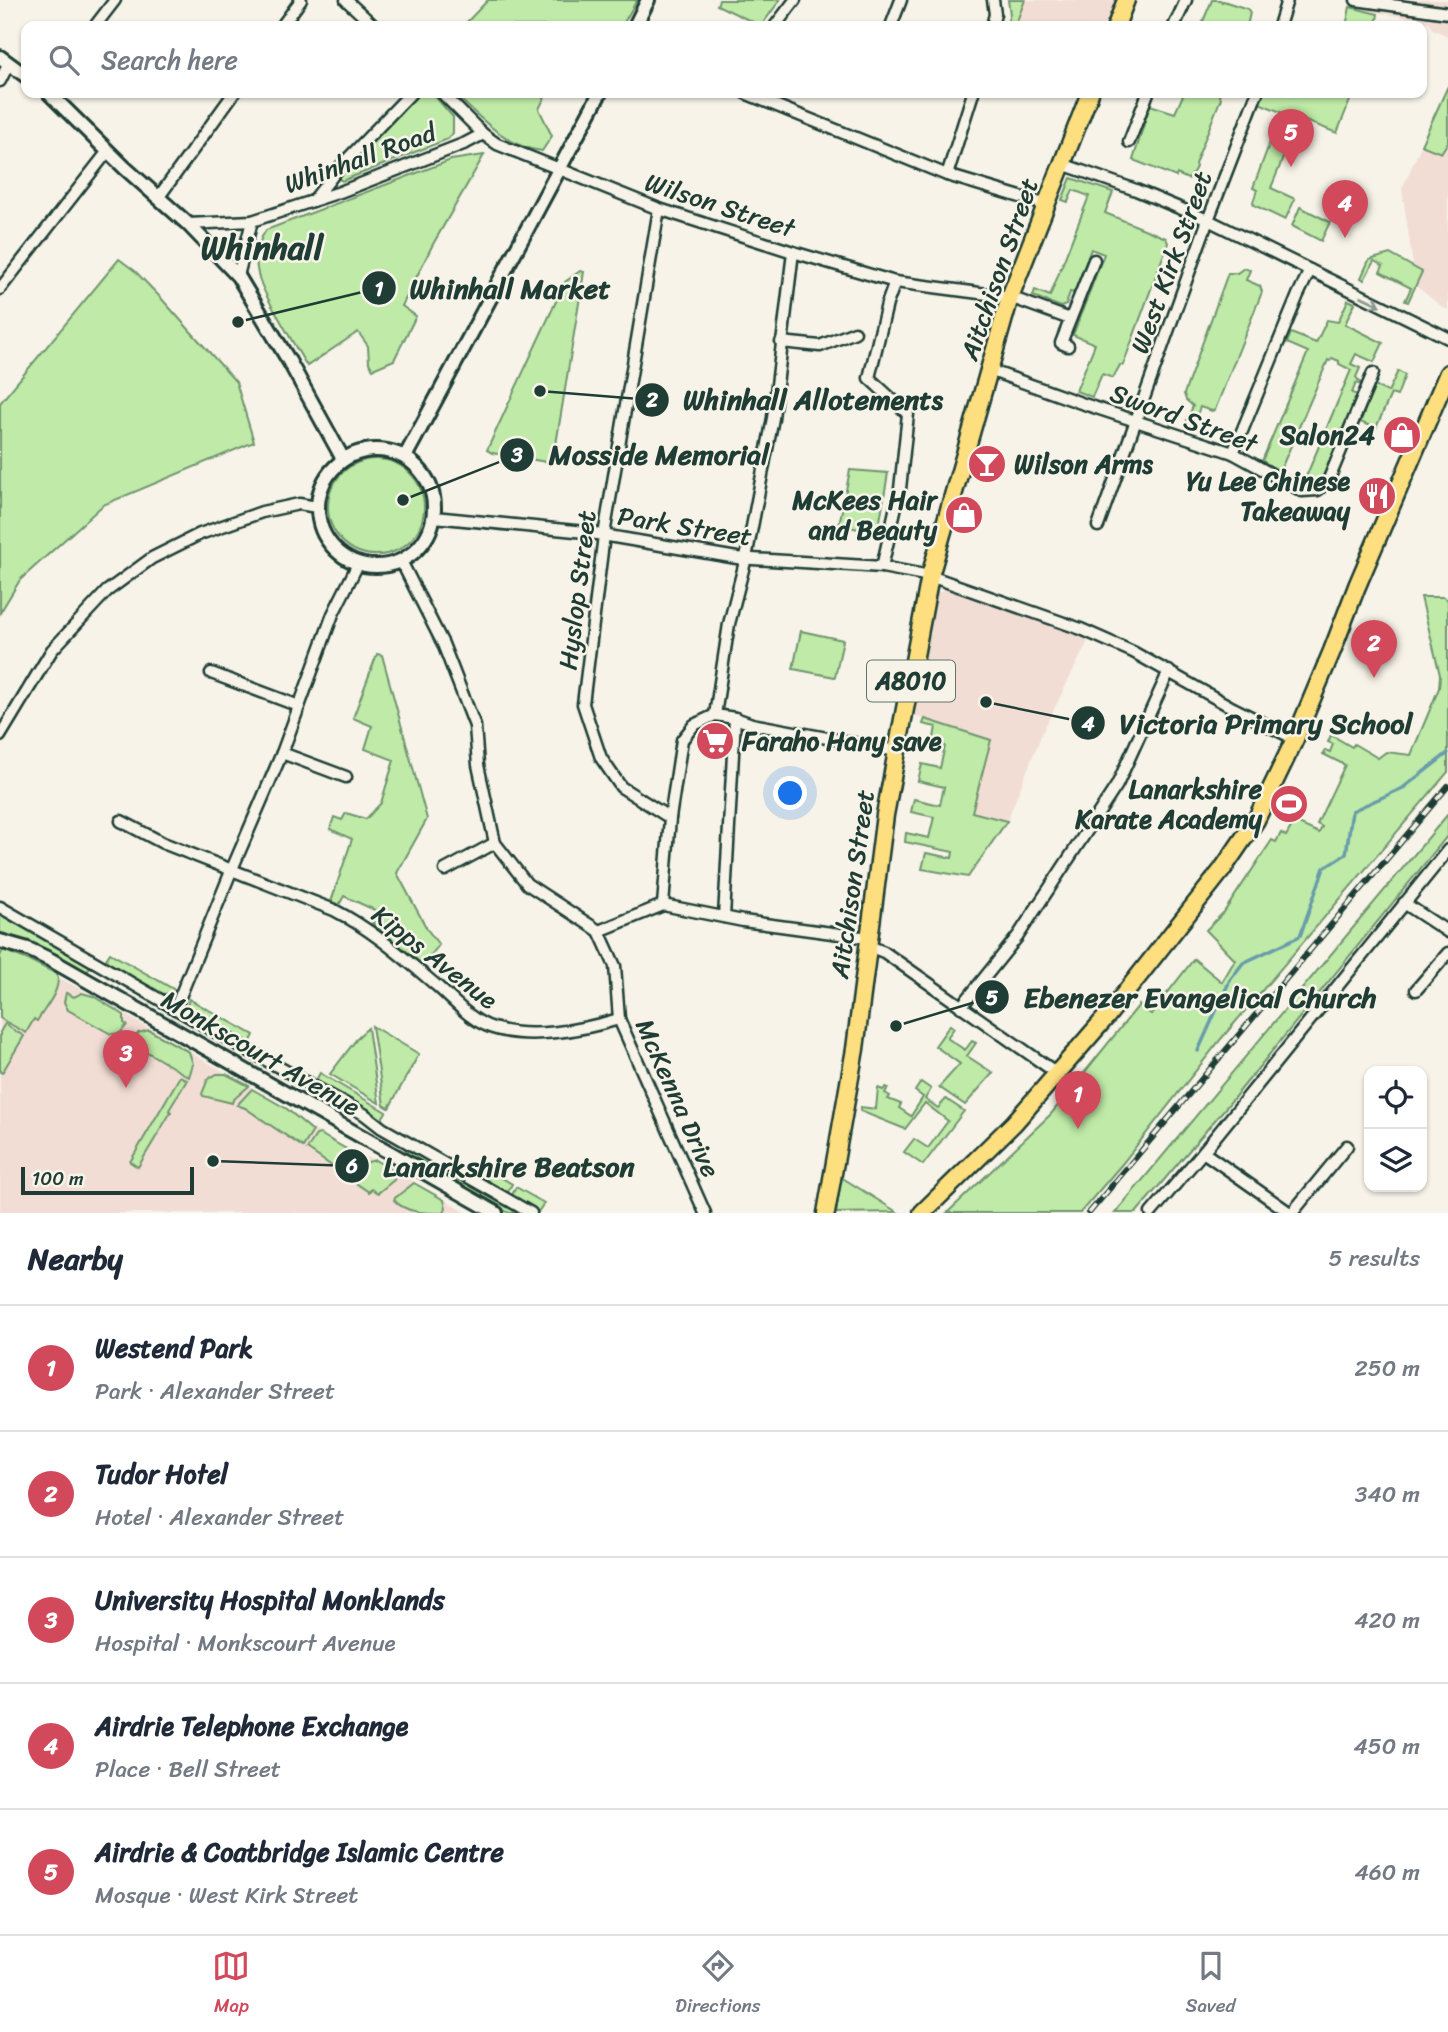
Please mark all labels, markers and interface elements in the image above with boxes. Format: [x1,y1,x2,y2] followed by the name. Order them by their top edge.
[21,21,1427,98] search box
[101,37,238,83] text: Search here
[45,41,83,79] icon: search
[278,108,445,207] street label: Whinhall Road
[1268,109,1314,167] pin: 5
[639,159,802,251] street label: Wilson Street
[1117,164,1225,360] street label: West Kirk Street
[946,171,1052,368] street label: Aitchison Street
[1322,180,1368,238] pin: 4
[201,219,325,277] district label: Whinhall
[361,264,624,313] callout: Whinhall Market
[410,264,611,313] text: Whinhall Market
[374,270,384,308] text: 1
[1360,294,1381,308] one-way arrow
[1104,370,1266,466] street label: Sword Street
[634,375,957,424] callout: Whinhall Allotements
[683,375,944,424] text: Whinhall Allotements
[645,381,658,419] text: 2
[1279,412,1375,458] place label: Salon24
[1381,414,1423,456] shop icon: Salon24
[500,430,783,479] callout: Mosside Memorial
[548,430,770,479] text: Mosside Memorial
[510,436,523,474] text: 3
[1014,441,1154,487] place label: Wilson Arms
[966,443,1008,485] bar icon: Wilson Arms
[1186,458,1351,534] place label: Yu Lee Chinese Takeaway
[1356,475,1398,517] restaurant icon: Yu Lee Chinese Takeaway
[791,477,939,553] place label: McKees Hair and Beauty
[614,493,756,559] street label: Park Street
[943,494,985,536] shop icon: McKees Hair and Beauty
[544,508,610,672] street label: Hyslop Street
[1351,620,1397,678] pin: 2
[867,660,955,702] road number: A8010
[1071,699,1427,748] callout: Victoria Primary School
[1119,699,1414,748] text: Victoria Primary School
[1080,705,1095,743] text: 4
[741,718,942,764] place label: Faraho Hany save
[694,720,736,762] supermarket icon: Faraho Hany save
[1074,766,1263,842] place label: Lanarkshire Karate Academy
[773,776,807,810] your location
[1268,783,1310,825] sports icon: Lanarkshire Karate Academy
[816,786,888,983] street label: Aitchison Street
[361,892,509,1022] street label: Kipps Avenue
[975,973,1391,1022] callout: Ebenezer Evangelical Church
[1024,973,1377,1022] text: Ebenezer Evangelical Church
[153,977,370,1129] street label: Monkscourt Avenue
[986,979,999,1017] text: 5
[622,1011,734,1185] street label: McKenna Drive
[103,1030,149,1088] pin: 3
[1364,1066,1427,1192] map controls
[1364,1066,1427,1129] button: locate
[1055,1071,1101,1129] pin: 1
[1364,1129,1427,1192] button: layers
[334,1141,649,1190] callout: Lanarkshire Beatson
[383,1142,636,1191] text: Lanarkshire Beatson
[345,1147,358,1185] text: 6
[32,1162,84,1195] text: 100 m
[21,1164,194,1196] scale bar
[28,1232,123,1286] text: Nearby
[1329,1238,1420,1279] text: 5 results
[95,1325,253,1371] text: Westend Park
[46,1348,56,1389] text: 1
[1354,1348,1420,1389] text: 250 m
[95,1371,335,1412] text: Park · Alexander Street
[95,1451,228,1497] text: Tudor Hotel
[44,1474,58,1515] text: 2
[1355,1474,1420,1515] text: 340 m
[95,1497,344,1538] text: Hotel · Alexander Street
[95,1577,445,1623] text: University Hospital Monklands
[45,1600,57,1641] text: 3
[1354,1600,1420,1641] text: 420 m
[95,1623,396,1664] text: Hospital · Monkscourt Avenue
[95,1703,408,1749] text: Airdrie Telephone Exchange
[44,1726,58,1767] text: 4
[1353,1726,1420,1767] text: 450 m
[95,1749,281,1790] text: Place · Bell Street
[95,1829,504,1875] text: Airdrie & Coatbridge Islamic Centre
[44,1852,58,1893] text: 5
[1354,1852,1420,1893] text: 460 m
[95,1875,358,1916] text: Mosque · West Kirk Street
[212,1947,250,2022] tab: Map
[675,1947,761,2022] tab: Directions
[1185,1947,1236,2022] tab: Saved

